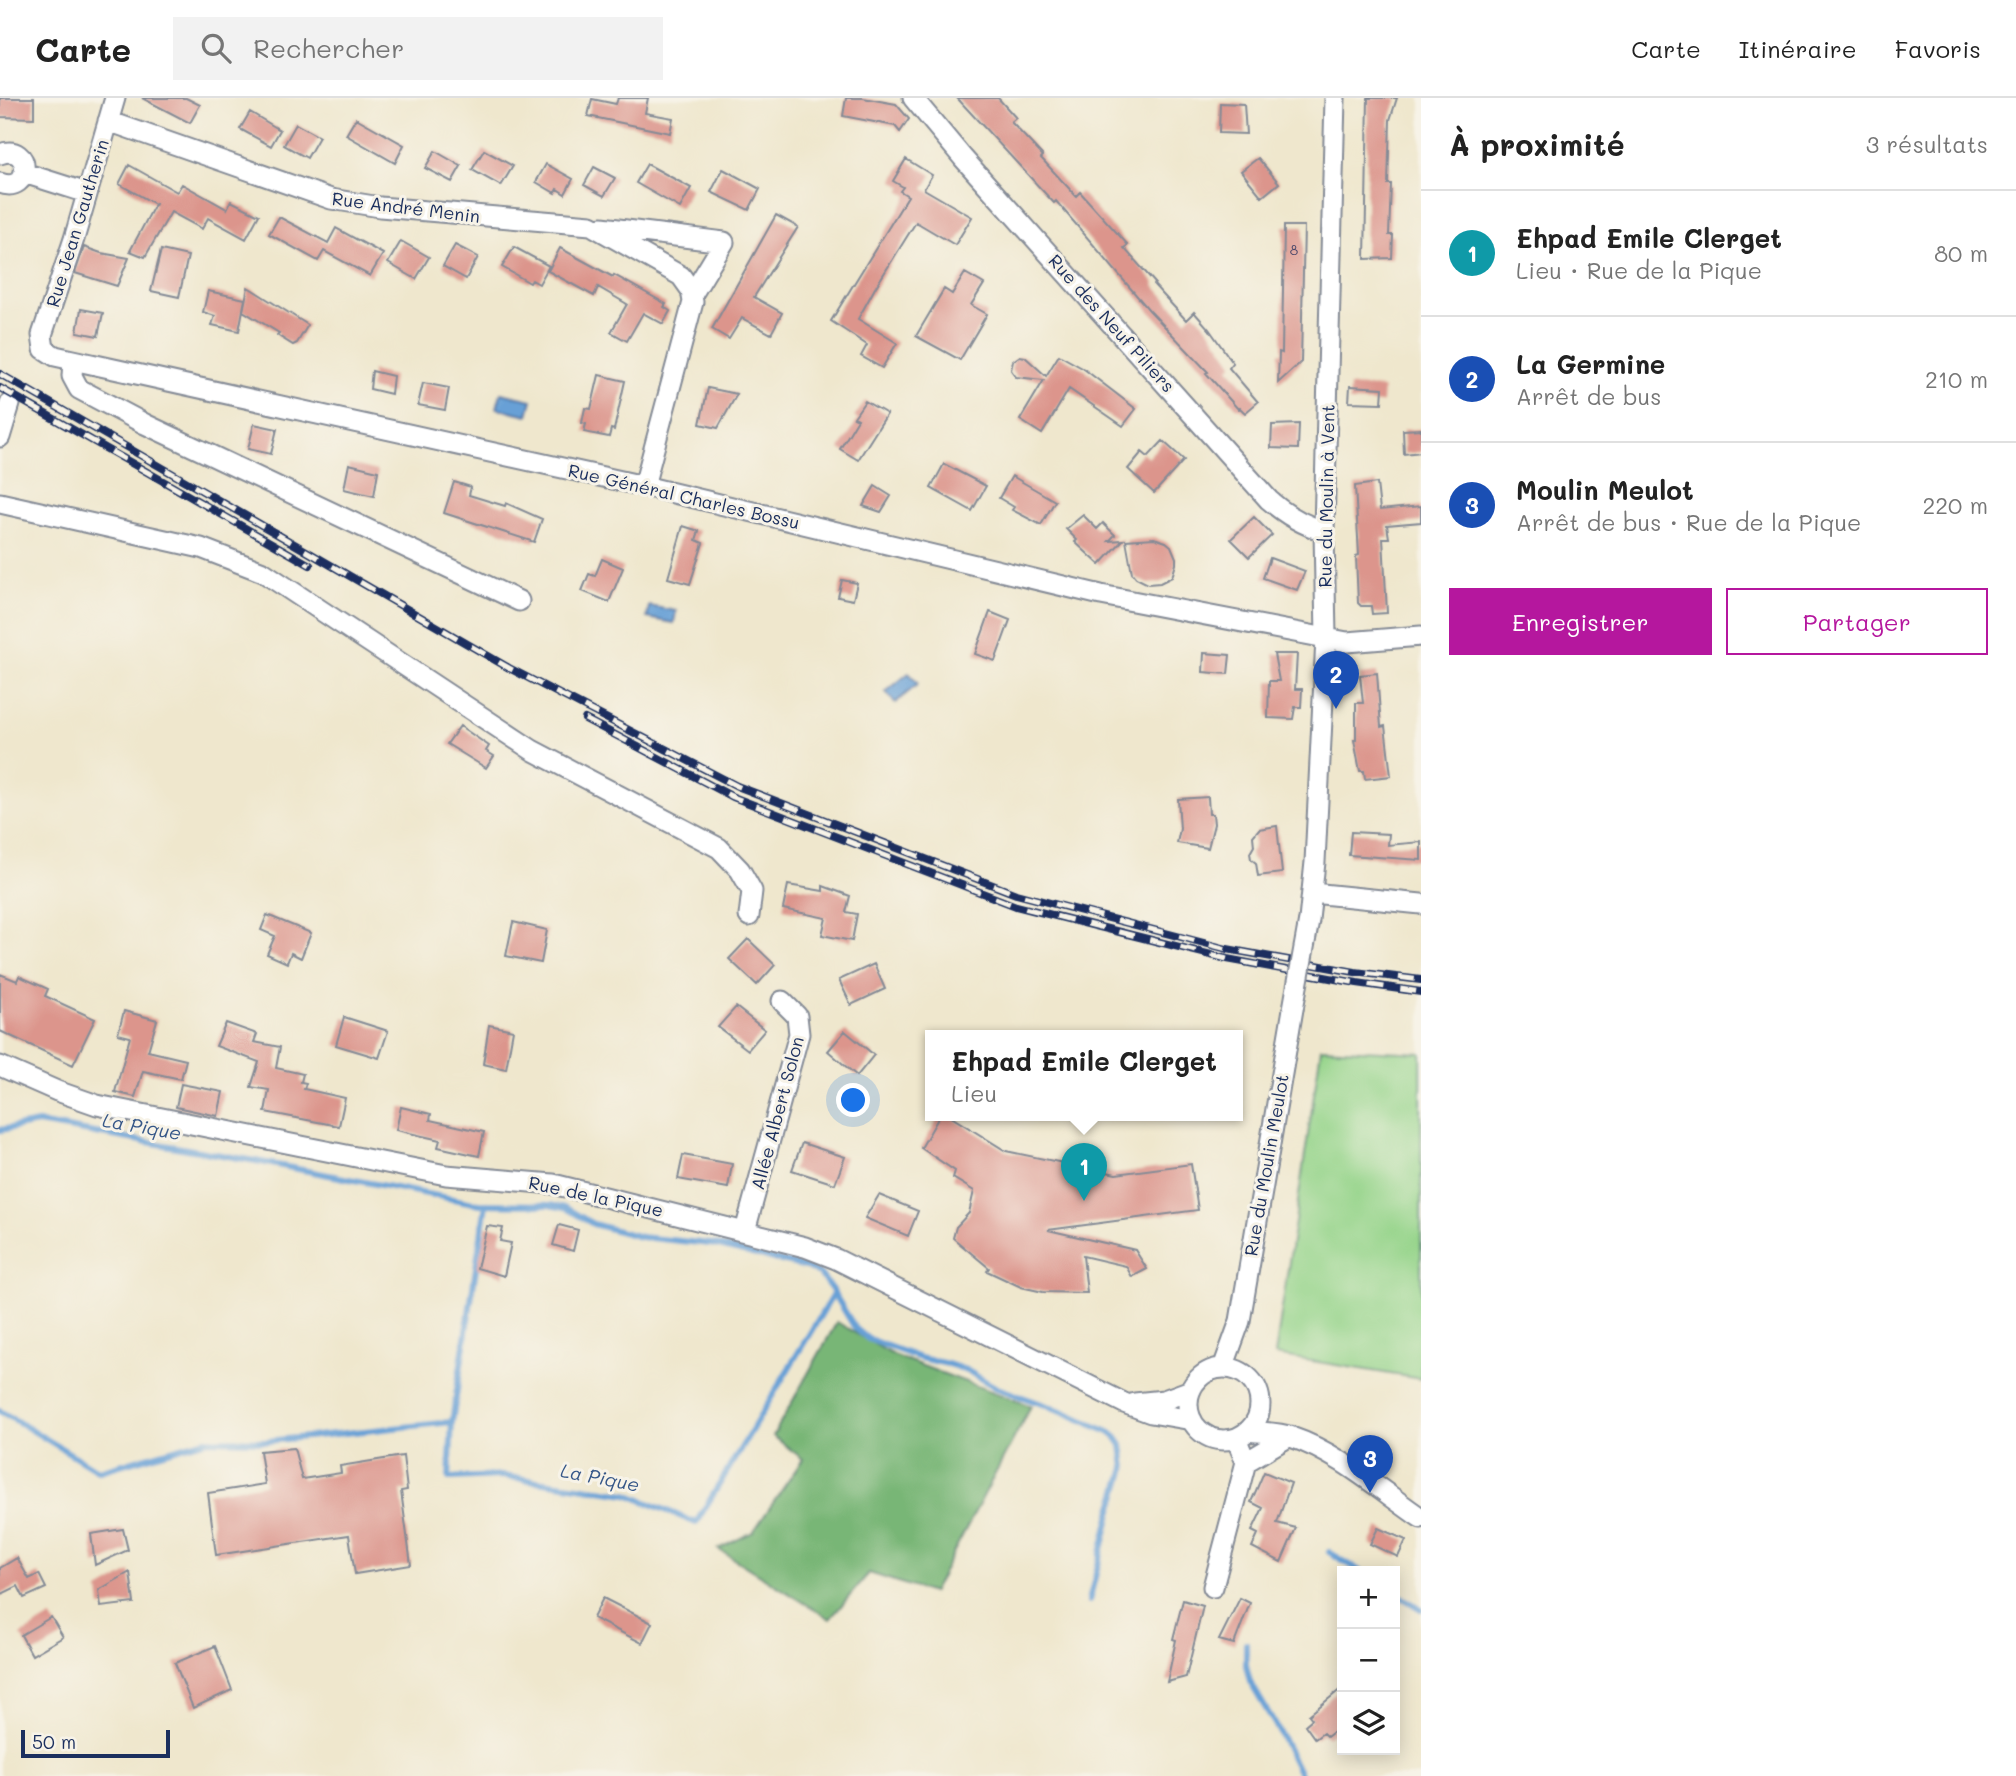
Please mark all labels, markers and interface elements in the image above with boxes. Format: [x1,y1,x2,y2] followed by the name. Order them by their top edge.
[173,17,663,80] search box
[35,27,131,70] text: Carte
[197,29,235,67] icon: search
[253,31,404,65] text: Rechercher
[1631,33,1701,64] text: Carte
[1739,33,1857,64] text: Itinéraire
[1895,33,1981,64] text: Favoris
[1449,124,1625,164] text: À proximité
[1866,129,1988,159] text: 3 résultats
[40,136,114,310] street label: Rue Jean Gautherin
[331,186,481,228] street label: Rue André Menin
[1516,221,1782,255] text: Ehpad Emile Clerget
[1467,238,1477,268] text: 1
[1934,238,1988,268] text: 80 m
[1290,240,1298,259] house number: 8
[1044,249,1180,397] street label: Rue des Neuf Piliers
[1516,255,1762,285] text: Lieu · Rue de la Pique
[1516,347,1665,381] text: La Germine
[1466,364,1478,394] text: 2
[1925,364,1988,394] text: 210 m
[1516,381,1661,411] text: Arrêt de bus
[1312,404,1340,588] street label: Rue du Moulin à Vent
[566,458,802,534] street label: Rue Général Charles Bossu
[1516,473,1694,507] text: Moulin Meulot
[1465,490,1479,520] text: 3
[1922,490,1988,520] text: 220 m
[1516,507,1861,537] text: Arrêt de bus · Rue de la Pique
[1449,588,1712,655] button: Enregistrer
[1726,588,1988,655] button: Partager
[1313,651,1359,709] pin: 2
[925,1030,1243,1121] popup
[745,1034,809,1192] street label: Allée Albert Solon
[951,1044,1217,1078] text: Ehpad Emile Clerget
[1238,1072,1294,1258] street label: Rue du Moulin Meulot
[951,1078,997,1108] text: Lieu
[836,1083,870,1117] your location
[101,1107,183,1145] water label: La Pique
[1061,1143,1107,1201] pin: 1
[526,1170,666,1222] street label: Rue de la Pique
[1347,1435,1393,1493] pin: 3
[559,1457,641,1497] water label: La Pique
[1337,1566,1400,1755] map controls
[1337,1566,1400,1629] button: +
[1337,1629,1400,1692] button: −
[1337,1692,1400,1755] button: layers
[21,1727,170,1759] scale bar
[32,1729,76,1754] text: 50 m

